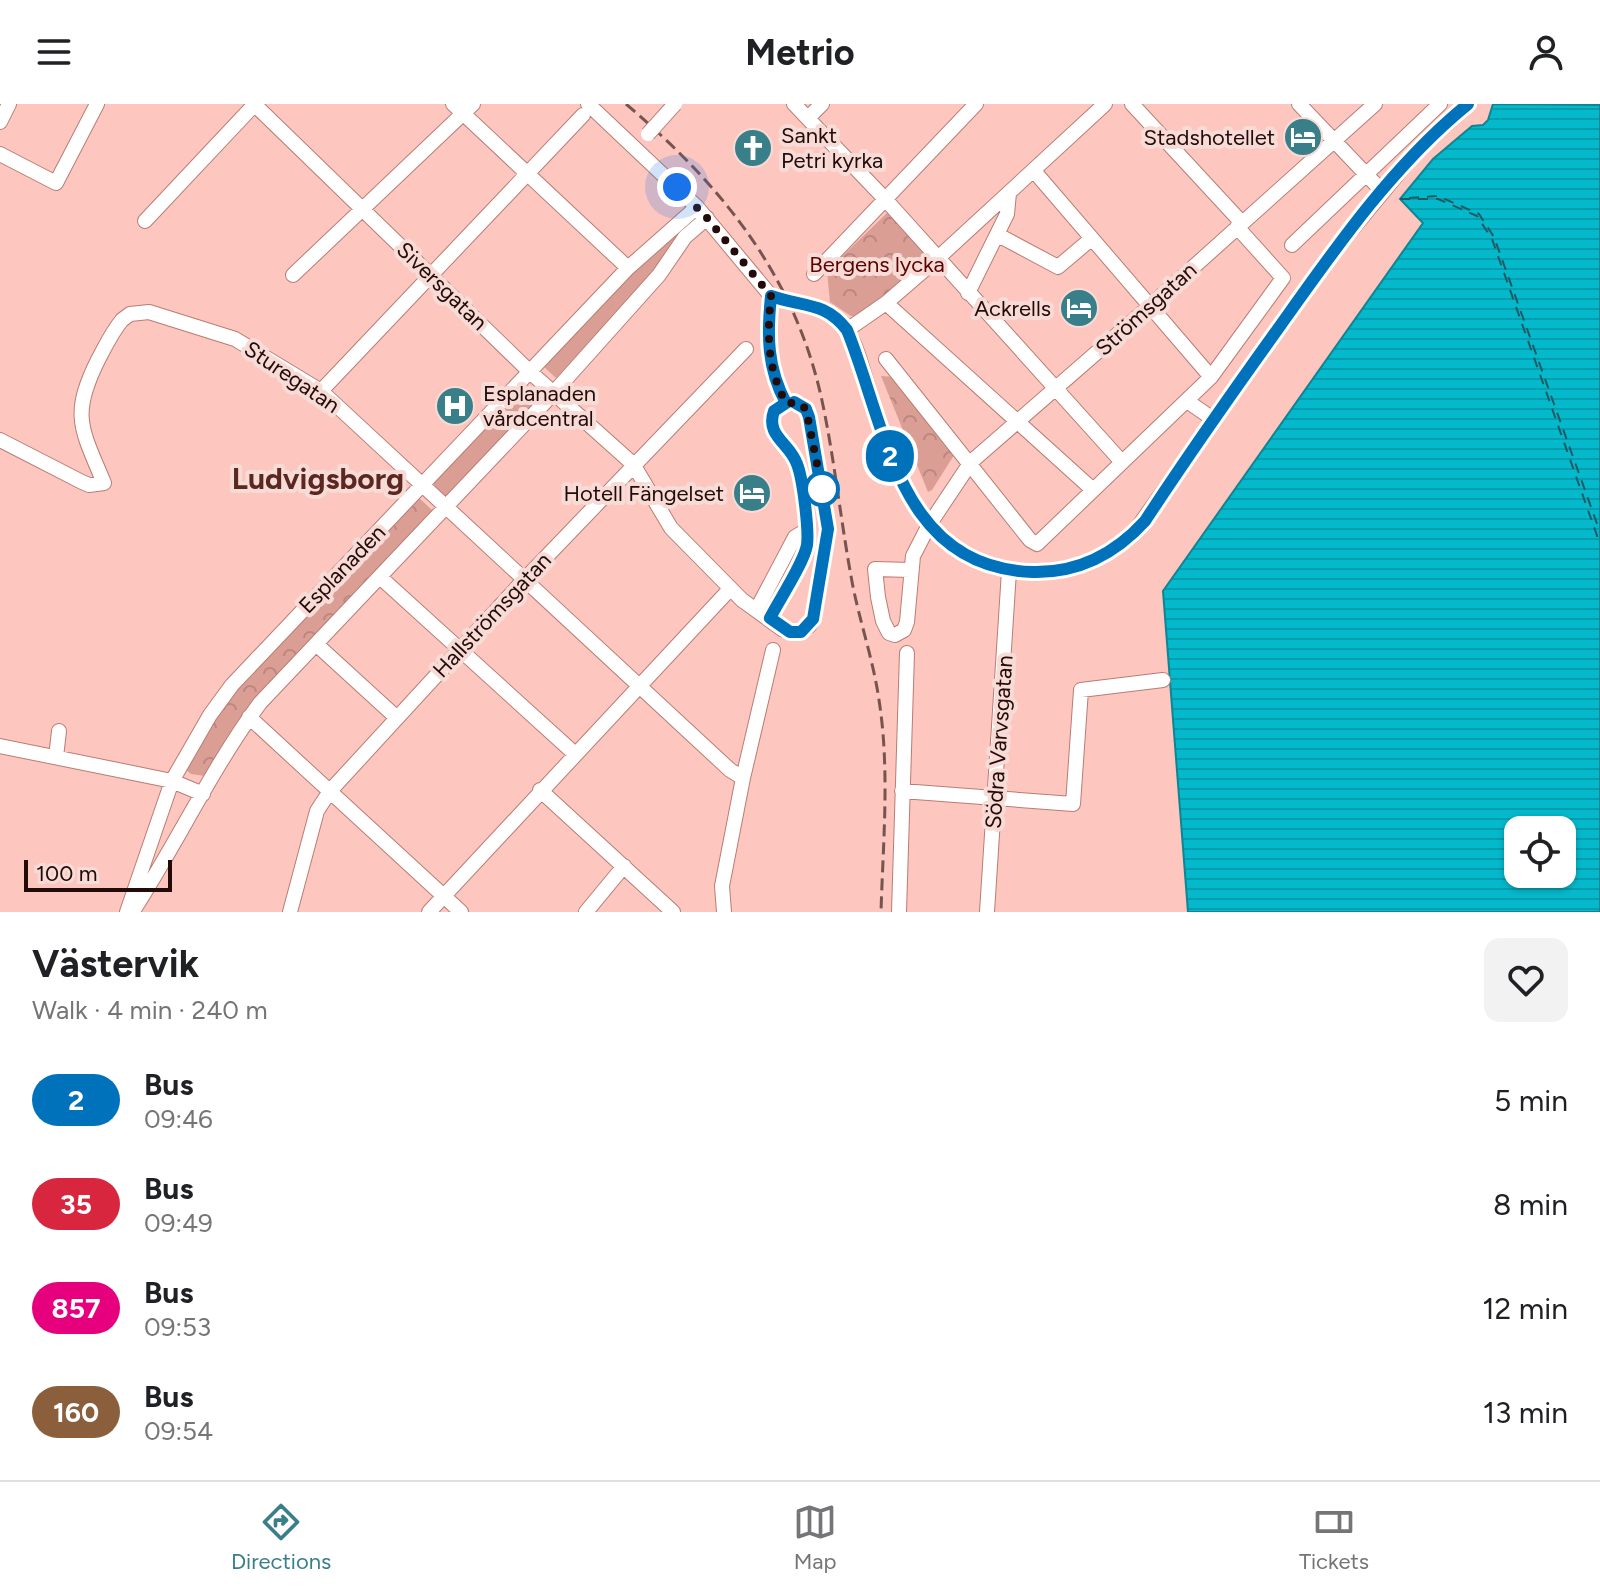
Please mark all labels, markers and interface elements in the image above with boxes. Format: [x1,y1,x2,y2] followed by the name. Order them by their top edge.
[32,30,76,74] icon: menu
[1524,30,1568,74] icon: person
[745,31,855,74] text: Metrio
[1282,116,1324,158] hotel icon: Stadshotellet
[781,122,883,174] place label: Sankt Petri kyrka
[1144,124,1275,151] place label: Stadshotellet
[732,127,774,169] church icon: Sankt Petri kyrka
[657,167,697,207] your location
[391,236,493,336] street label: Siversgatan
[809,251,945,278] park label: Bergens lycka
[1090,257,1202,361] street label: Strömsgatan
[1058,287,1100,329] hotel icon: Ackrells
[974,295,1051,322] place label: Ackrells
[239,335,345,419] street label: Sturegatan
[483,380,596,432] place label: Esplanaden vårdcentral
[434,385,476,427] hospital icon: Esplanaden vårdcentral
[864,430,916,482] line badge: 2
[882,439,898,473] text: 2
[232,460,404,497] district label: Ludvigsborg
[731,472,773,514] hotel icon: Hotell Fängelset
[805,472,839,506] unlabelled marker
[564,480,724,507] place label: Hotell Fängelset
[293,519,391,619] street label: Esplanaden
[427,547,557,683] street label: Hallströmsgatan
[979,654,1019,830] street label: Södra Varvsgatan
[1504,816,1576,888] map controls
[1504,816,1576,888] button: locate
[24,856,172,892] scale bar
[36,860,97,887] text: 100 m
[1484,938,1568,1022] button: heart
[32,941,199,987] text: Västervik
[32,994,268,1026] text: Walk · 4 min · 240 m
[144,1066,193,1103] text: Bus
[1494,1082,1568,1119] text: 5 min
[68,1083,84,1117] text: 2
[144,1103,213,1135] text: 09:46
[144,1170,193,1207] text: Bus
[1493,1186,1568,1223] text: 8 min
[60,1187,92,1221] text: 35
[144,1207,213,1239] text: 09:49
[144,1274,193,1311] text: Bus
[1482,1290,1568,1327] text: 12 min
[52,1291,100,1325] text: 857
[144,1311,211,1343] text: 09:53
[144,1378,193,1415] text: Bus
[1483,1394,1568,1431] text: 13 min
[53,1395,99,1429] text: 160
[144,1415,213,1447] text: 09:54
[231,1500,331,1575] tab: Directions
[793,1500,837,1575] tab: Map
[1299,1500,1369,1575] tab: Tickets

